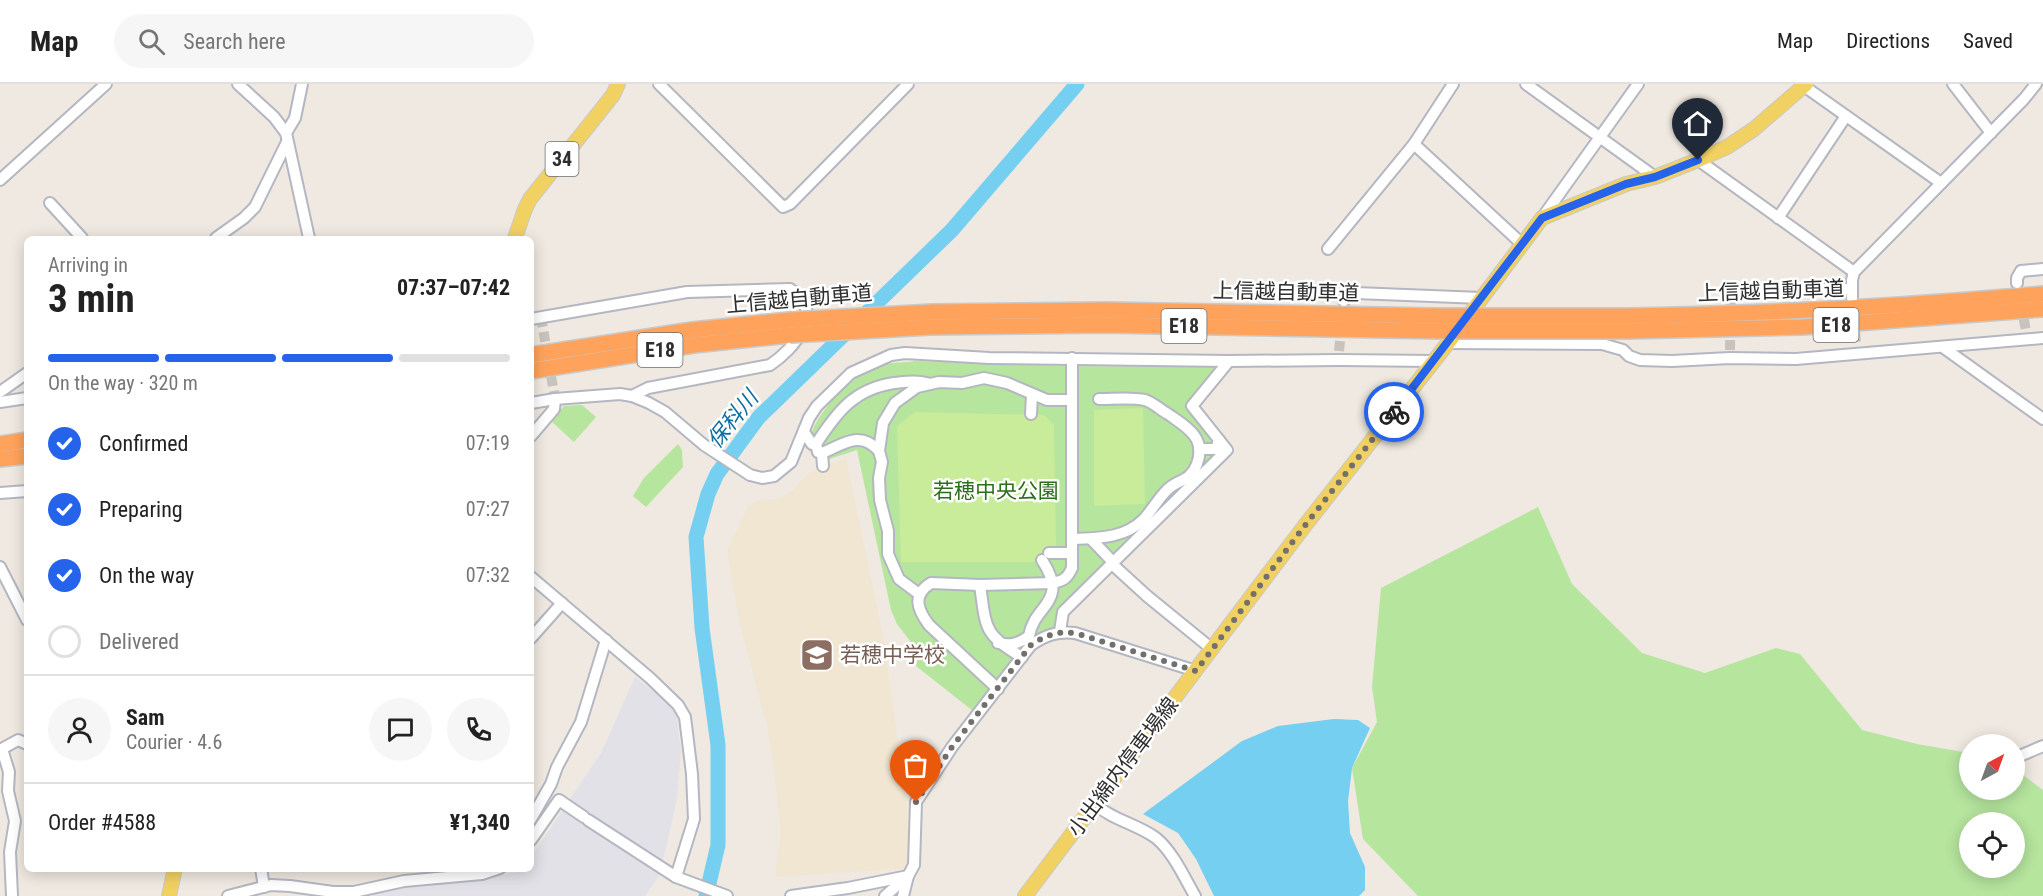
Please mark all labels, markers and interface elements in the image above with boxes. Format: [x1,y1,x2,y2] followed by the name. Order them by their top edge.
[114,14,534,68] search box
[30,25,78,58] text: Map
[135,25,168,58] icon: search
[183,29,286,54] text: Search here
[1777,29,1813,53] text: Map
[1846,29,1930,53] text: Directions
[1963,29,2013,53] text: Saved
[1672,98,1723,160] pin
[1681,107,1714,140] icon: home
[546,142,578,176] road number: 34
[48,253,128,277] text: Arriving in
[397,275,510,300] text: 07:37–07:42
[48,276,135,322] text: 3 min
[1697,276,1845,306] street label: 上信越自動車道
[1212,279,1360,305] street label: 上信越自動車道
[725,281,873,317] street label: 上信越自動車道
[1814,308,1858,342] road number: E18
[1162,309,1206,343] road number: E18
[638,333,682,367] road number: E18
[48,371,198,395] text: On the way · 320 m
[1364,382,1424,442] courier
[702,384,764,453] water label: 保科川
[1378,396,1411,429] icon: bike
[48,427,81,460] icon: check
[99,431,188,456] text: Confirmed
[466,431,510,455] text: 07:19
[933,479,1059,503] park label: 若穂中央公園
[48,493,81,526] icon: check
[99,497,183,522] text: Preparing
[466,497,510,521] text: 07:27
[48,559,81,592] icon: check
[99,563,194,588] text: On the way
[466,563,510,587] text: 07:32
[99,629,179,654] text: Delivered
[799,637,835,673] school or university icon: 若穂中学校
[840,643,945,667] place label: 若穂中学校
[1063,693,1183,841] street label: 小出綿内停車場線
[48,698,111,761] button: person
[369,698,432,761] button: chat
[447,698,510,761] button: phone
[126,705,165,730] text: Sam
[126,730,222,754] text: Courier · 4.6
[1959,734,2025,800] north arrow
[1959,734,2025,878] map controls
[890,740,941,802] pin
[899,749,932,782] icon: bag
[48,810,156,835] text: Order #4588
[450,810,510,835] text: ¥1,340
[1959,812,2025,878] button: locate

